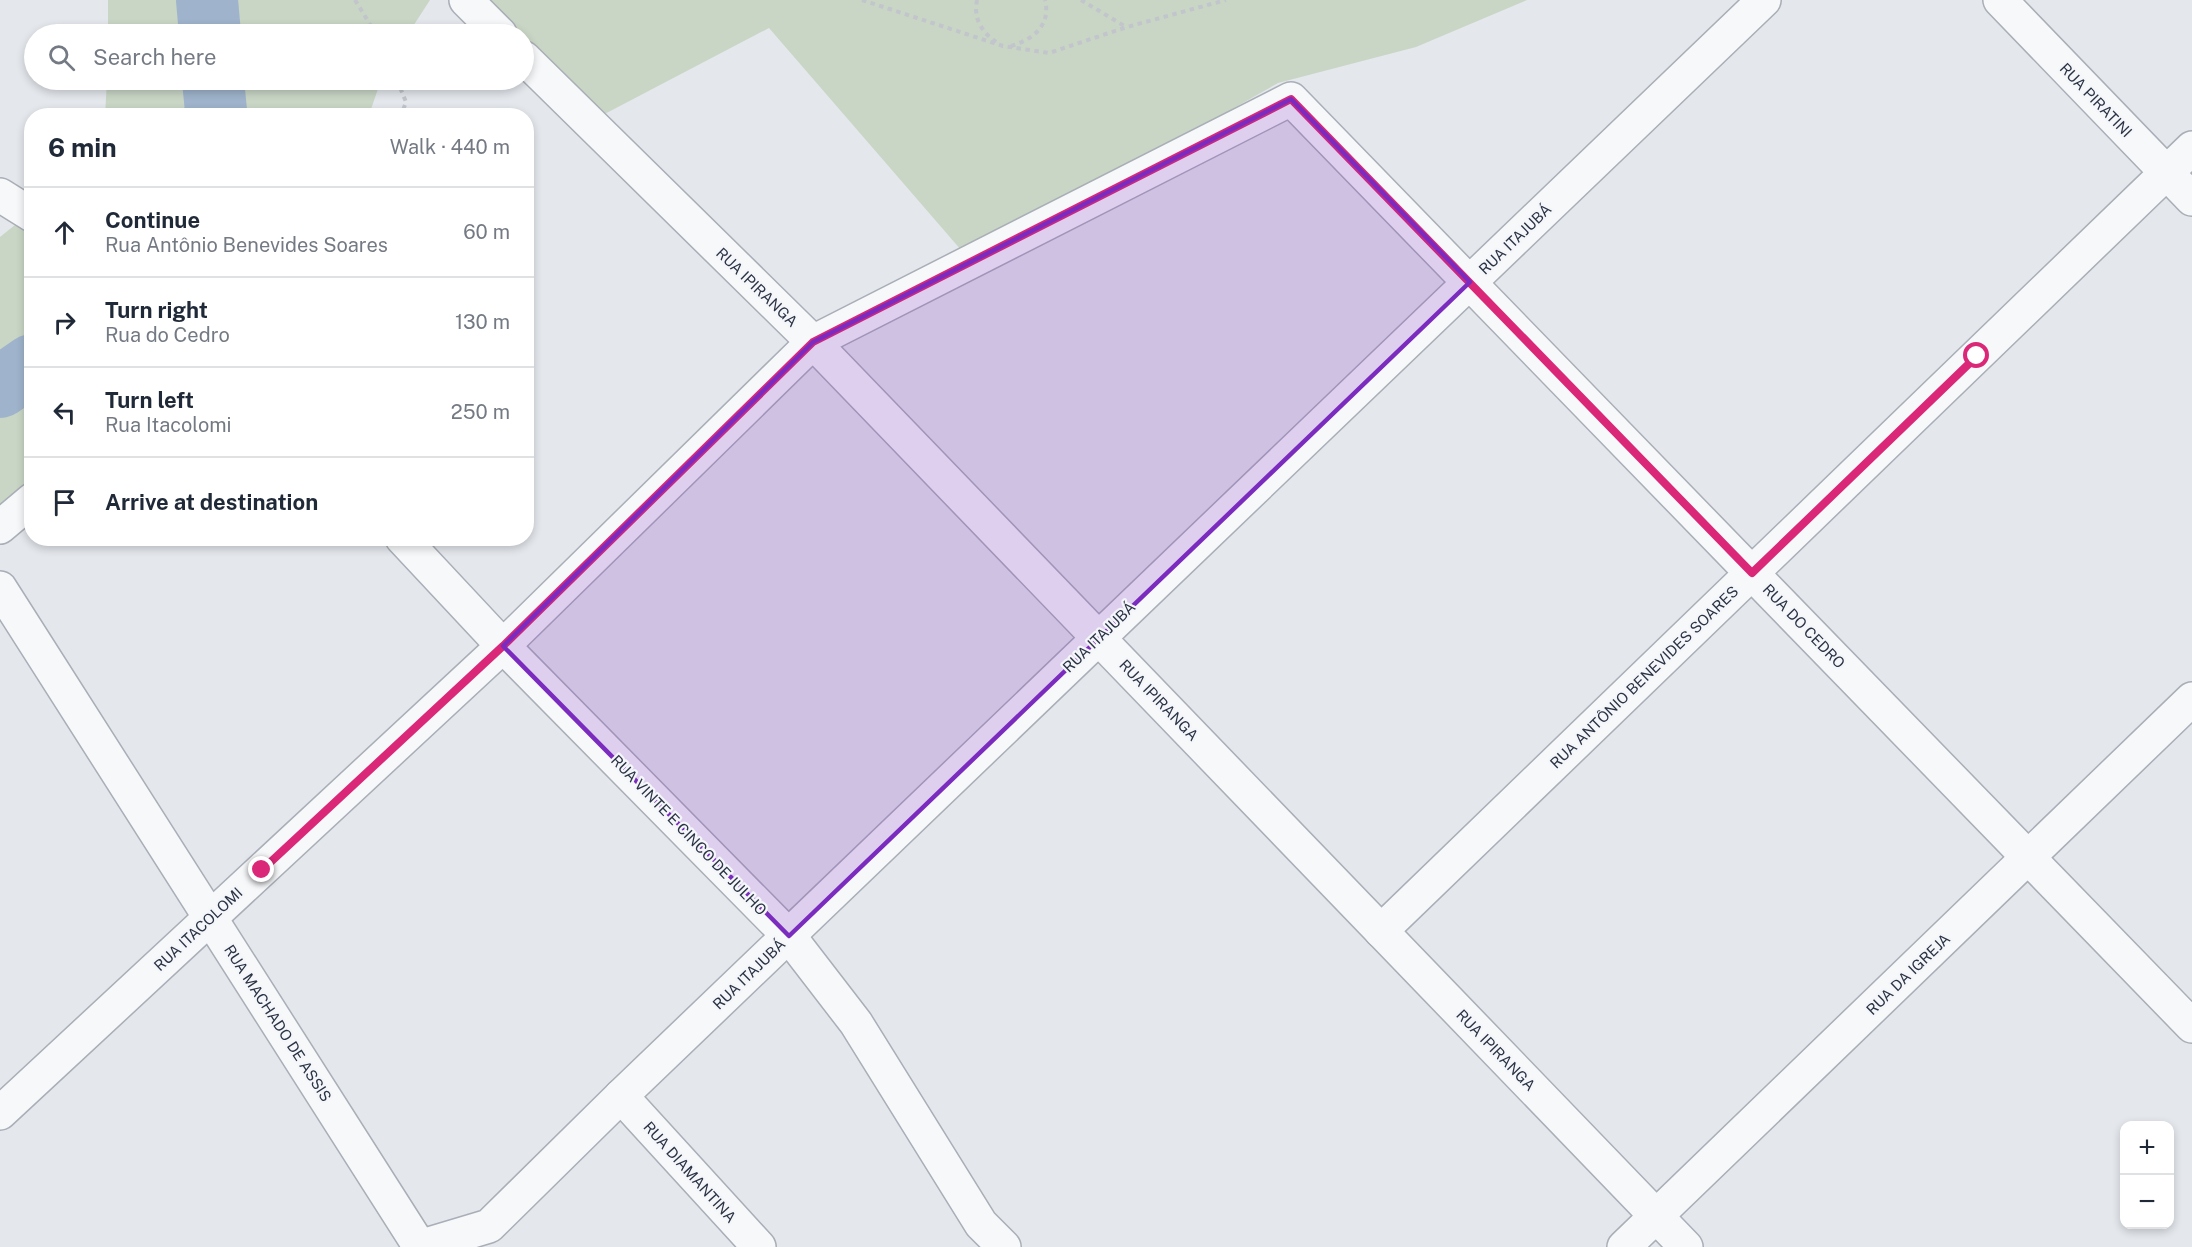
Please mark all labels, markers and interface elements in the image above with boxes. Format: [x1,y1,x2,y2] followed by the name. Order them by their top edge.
[24,24,534,90] search box
[45,41,78,74] icon: search
[93,44,217,70] text: Search here
[2056,60,2136,140] street label: RUA PIRATINI
[48,132,117,163] text: 6 min
[390,135,510,159] text: Walk · 440 m
[1475,200,1555,278] street label: RUA ITAJUBÁ
[105,207,200,233] text: Continue
[48,216,81,249] icon: ahead
[463,220,510,244] text: 60 m
[105,233,388,257] text: Rua Antônio Benevides Soares
[713,244,801,330] street label: RUA IPIRANGA
[105,297,208,323] text: Turn right
[48,306,81,339] icon: right
[455,310,510,334] text: 130 m
[105,323,230,347] text: Rua do Cedro
[1963,342,1989,368] route start
[105,387,194,413] text: Turn left
[48,396,81,429] icon: left
[451,400,510,424] text: 250 m
[105,413,231,437] text: Rua Itacolomi
[48,486,81,519] icon: arrive
[105,489,318,515] text: Arrive at destination
[1760,580,1848,672] street label: RUA DO CEDRO
[1546,582,1742,772] street label: RUA ANTÔNIO BENEVIDES SOARES
[1059,598,1139,676] street label: RUA ITAJUBÁ
[1116,656,1202,744] street label: RUA IPIRANGA
[608,751,770,919] street label: RUA VINTE E CINCO DE JULHO
[248,856,274,882] route end
[150,884,246,974] street label: RUA ITACOLOMI
[1863,930,1953,1018] street label: RUA DA IGREJA
[709,935,789,1013] street label: RUA ITAJUBÁ
[221,942,335,1104] street label: RUA MACHADO DE ASSIS
[1453,1006,1539,1094] street label: RUA IPIRANGA
[640,1118,740,1226] street label: RUA DIAMANTINA
[2120,1121,2174,1229] map controls
[2120,1121,2174,1175] button: +
[2120,1175,2174,1229] button: −

